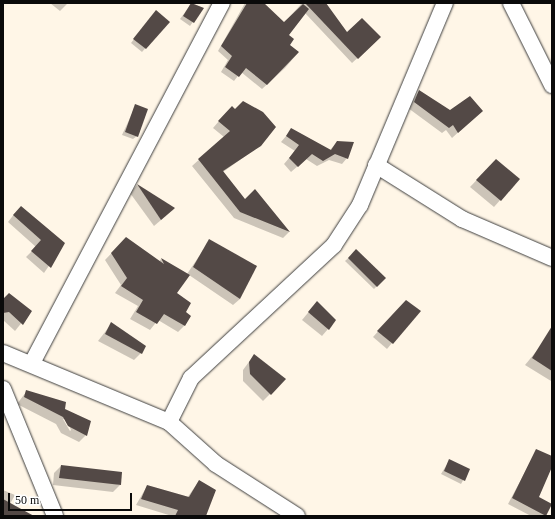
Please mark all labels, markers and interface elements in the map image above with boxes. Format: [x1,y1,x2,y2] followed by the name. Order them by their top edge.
[10,485,134,511] scale bar
[15,493,39,507] text: 50 m

